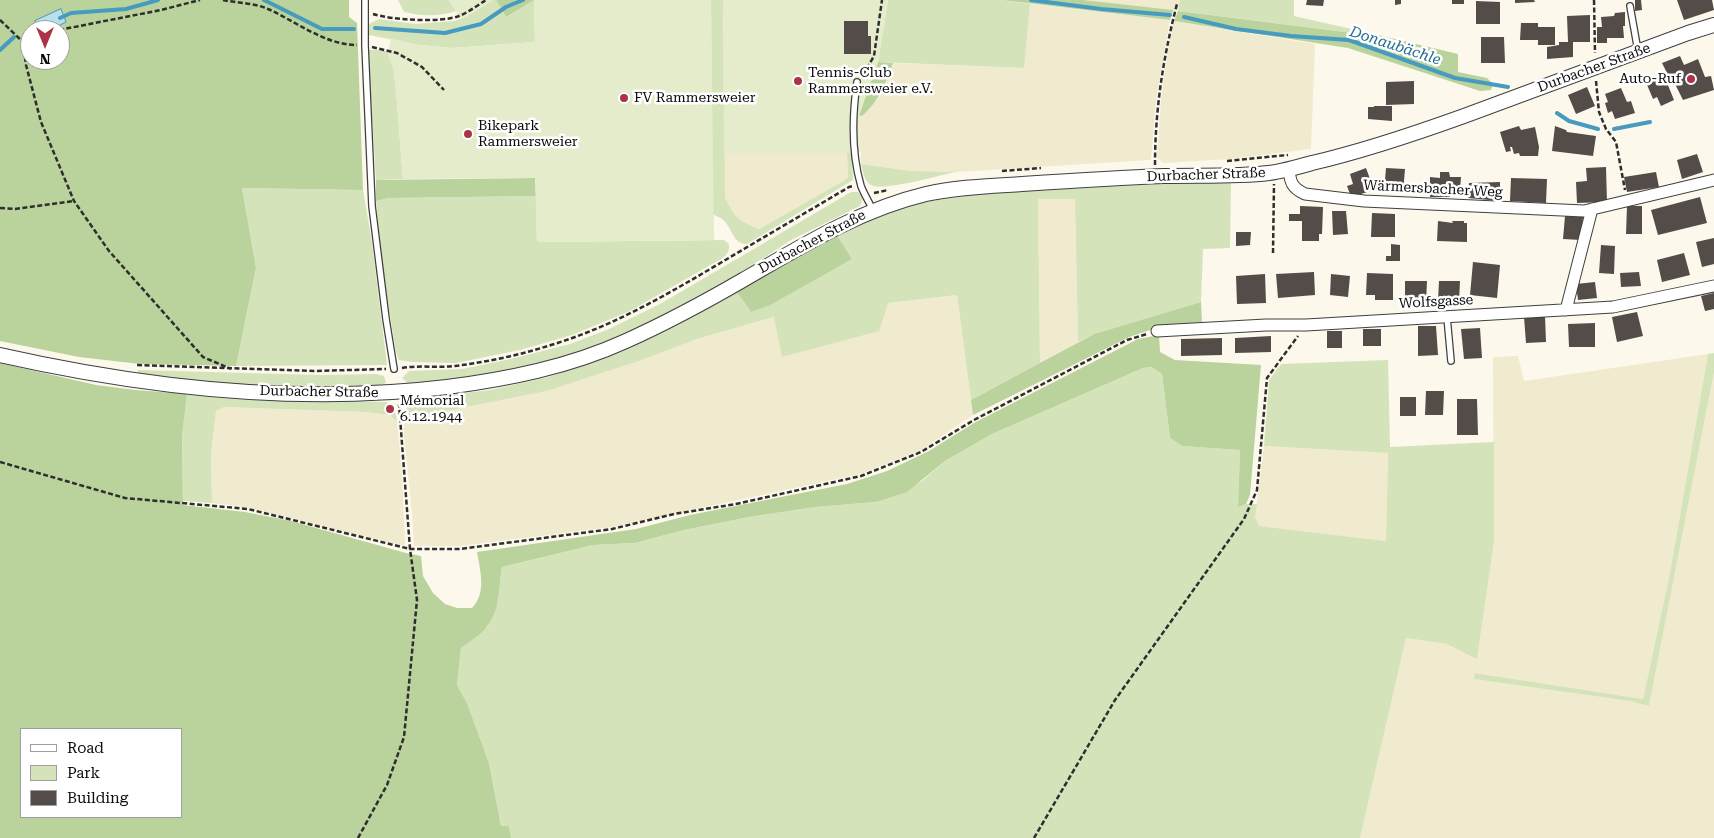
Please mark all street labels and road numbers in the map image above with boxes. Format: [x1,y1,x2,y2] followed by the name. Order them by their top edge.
[1535,40,1653,96] street label: Durbacher Straße
[1146,165,1266,185] street label: Durbacher Straße
[1363,177,1503,201] street label: Wärmersbacher Weg
[756,207,868,277] street label: Durbacher Straße
[1398,292,1474,312] street label: Wolfsgasse
[259,383,379,401] street label: Durbacher Straße

